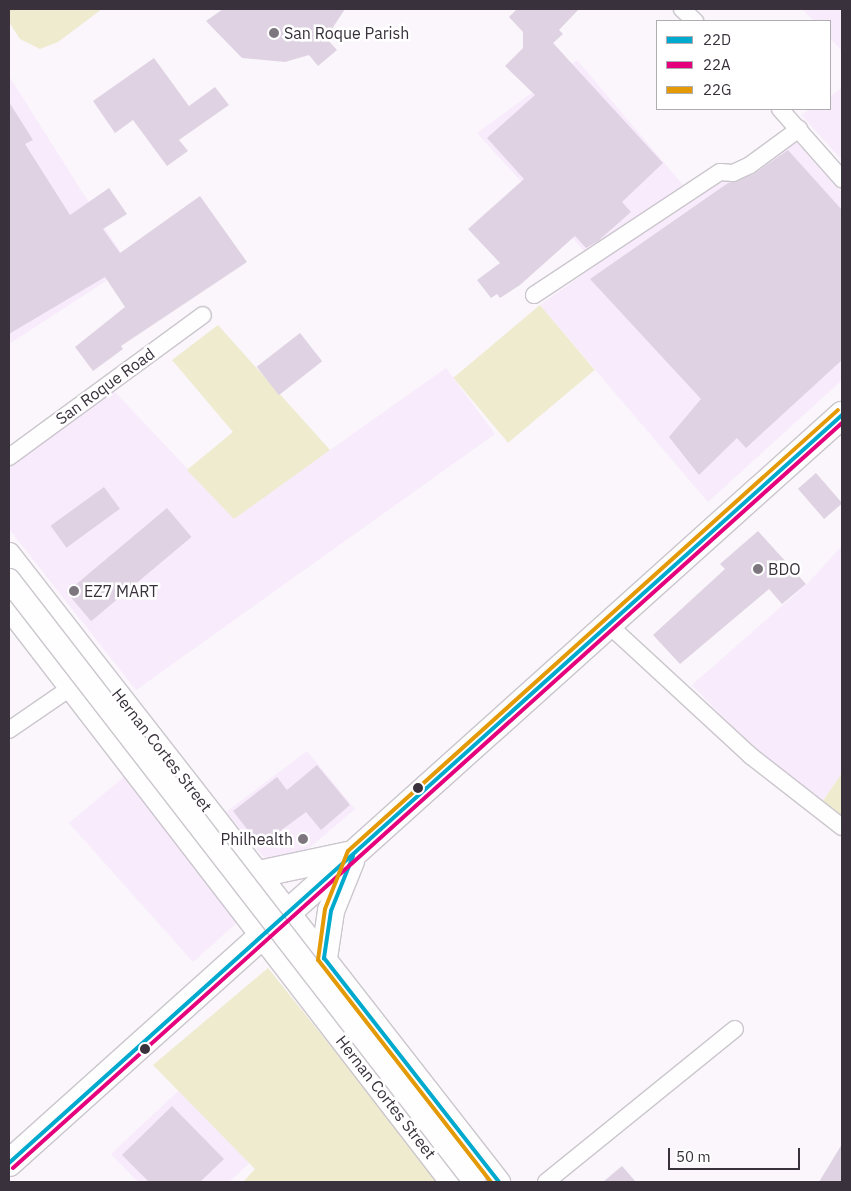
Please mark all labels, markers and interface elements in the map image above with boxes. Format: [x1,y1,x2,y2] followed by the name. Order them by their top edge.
[656,20,831,110] legend
[284,23,409,43] place label: San Roque Parish
[268,27,280,39] marker: San Roque Parish
[703,30,731,49] text: 22D
[703,55,731,74] text: 22A
[703,80,731,99] text: 22G
[52,344,158,428] street label: San Roque Road
[768,559,801,579] place label: BDO
[752,563,764,575] marker: BDO
[84,581,158,601] place label: EZ7 MART
[68,585,80,597] marker: EZ7 MART
[108,685,216,815] street label: Hernan Cortes Street
[413,783,423,793] unlabelled marker
[220,829,293,849] place label: Philhealth
[297,833,309,845] marker: Philhealth
[332,1032,440,1162] street label: Hernan Cortes Street
[140,1044,150,1054] unlabelled marker
[671,1138,804,1170] scale bar
[676,1147,711,1166] text: 50 m

